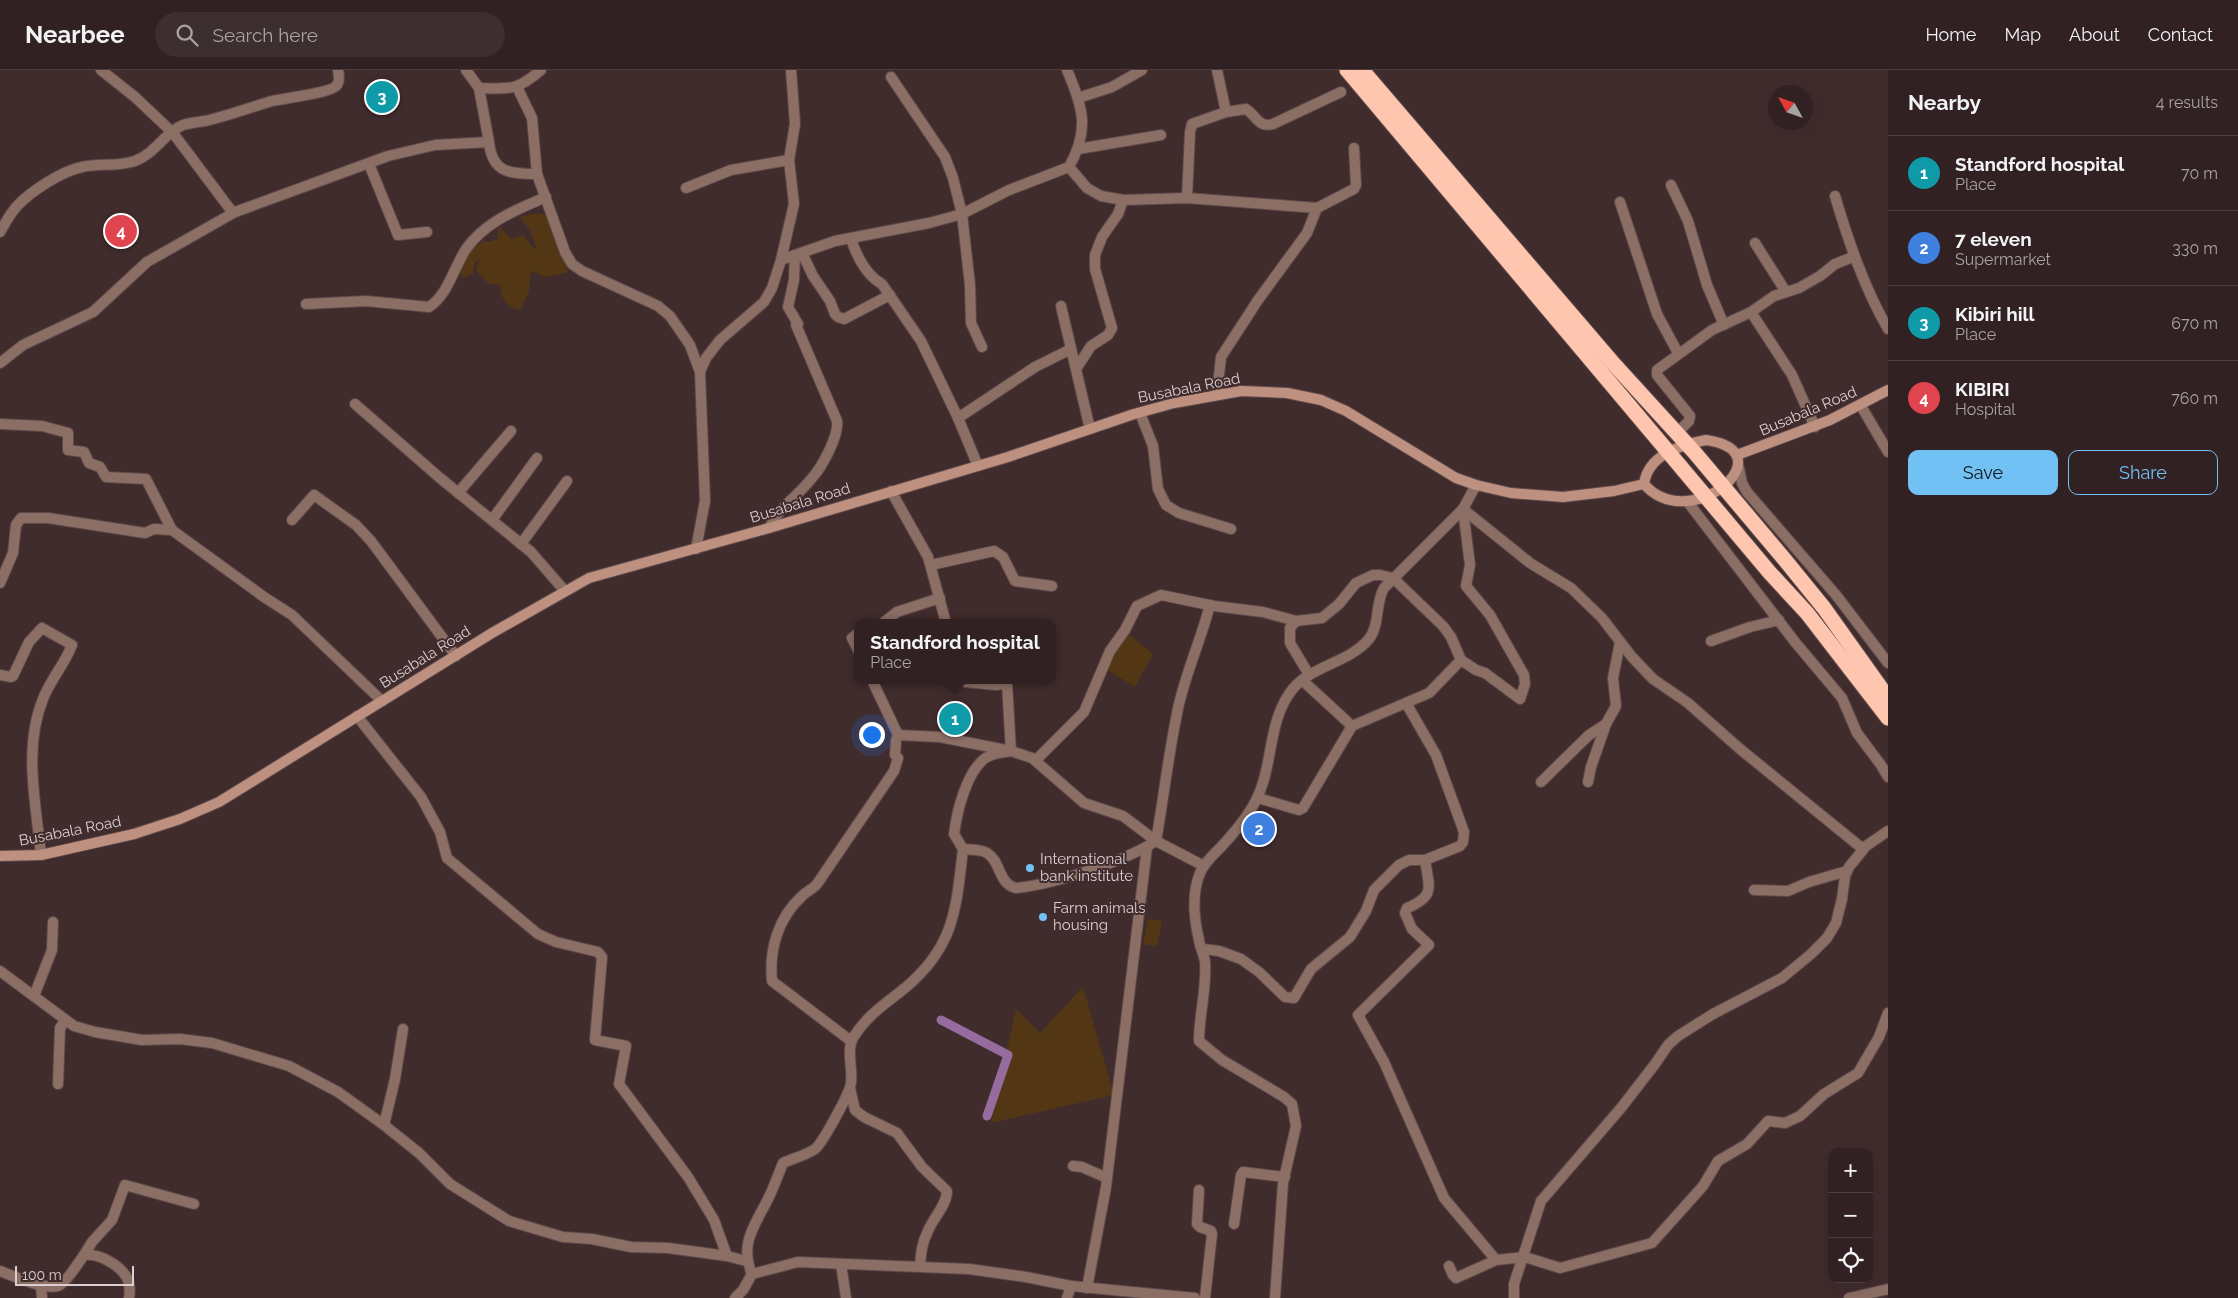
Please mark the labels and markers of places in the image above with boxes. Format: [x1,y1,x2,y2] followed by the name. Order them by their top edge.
[366,78,398,116] pin: 3
[105,212,137,250] pin: 4
[939,700,971,738] pin: 1
[1243,810,1275,848] pin: 2
[1040,850,1133,885] place label: International bank institute
[1024,862,1036,874] marker: International bank institute
[1053,899,1145,934] place label: Farm animals housing
[1037,911,1049,923] marker: Farm animals housing

